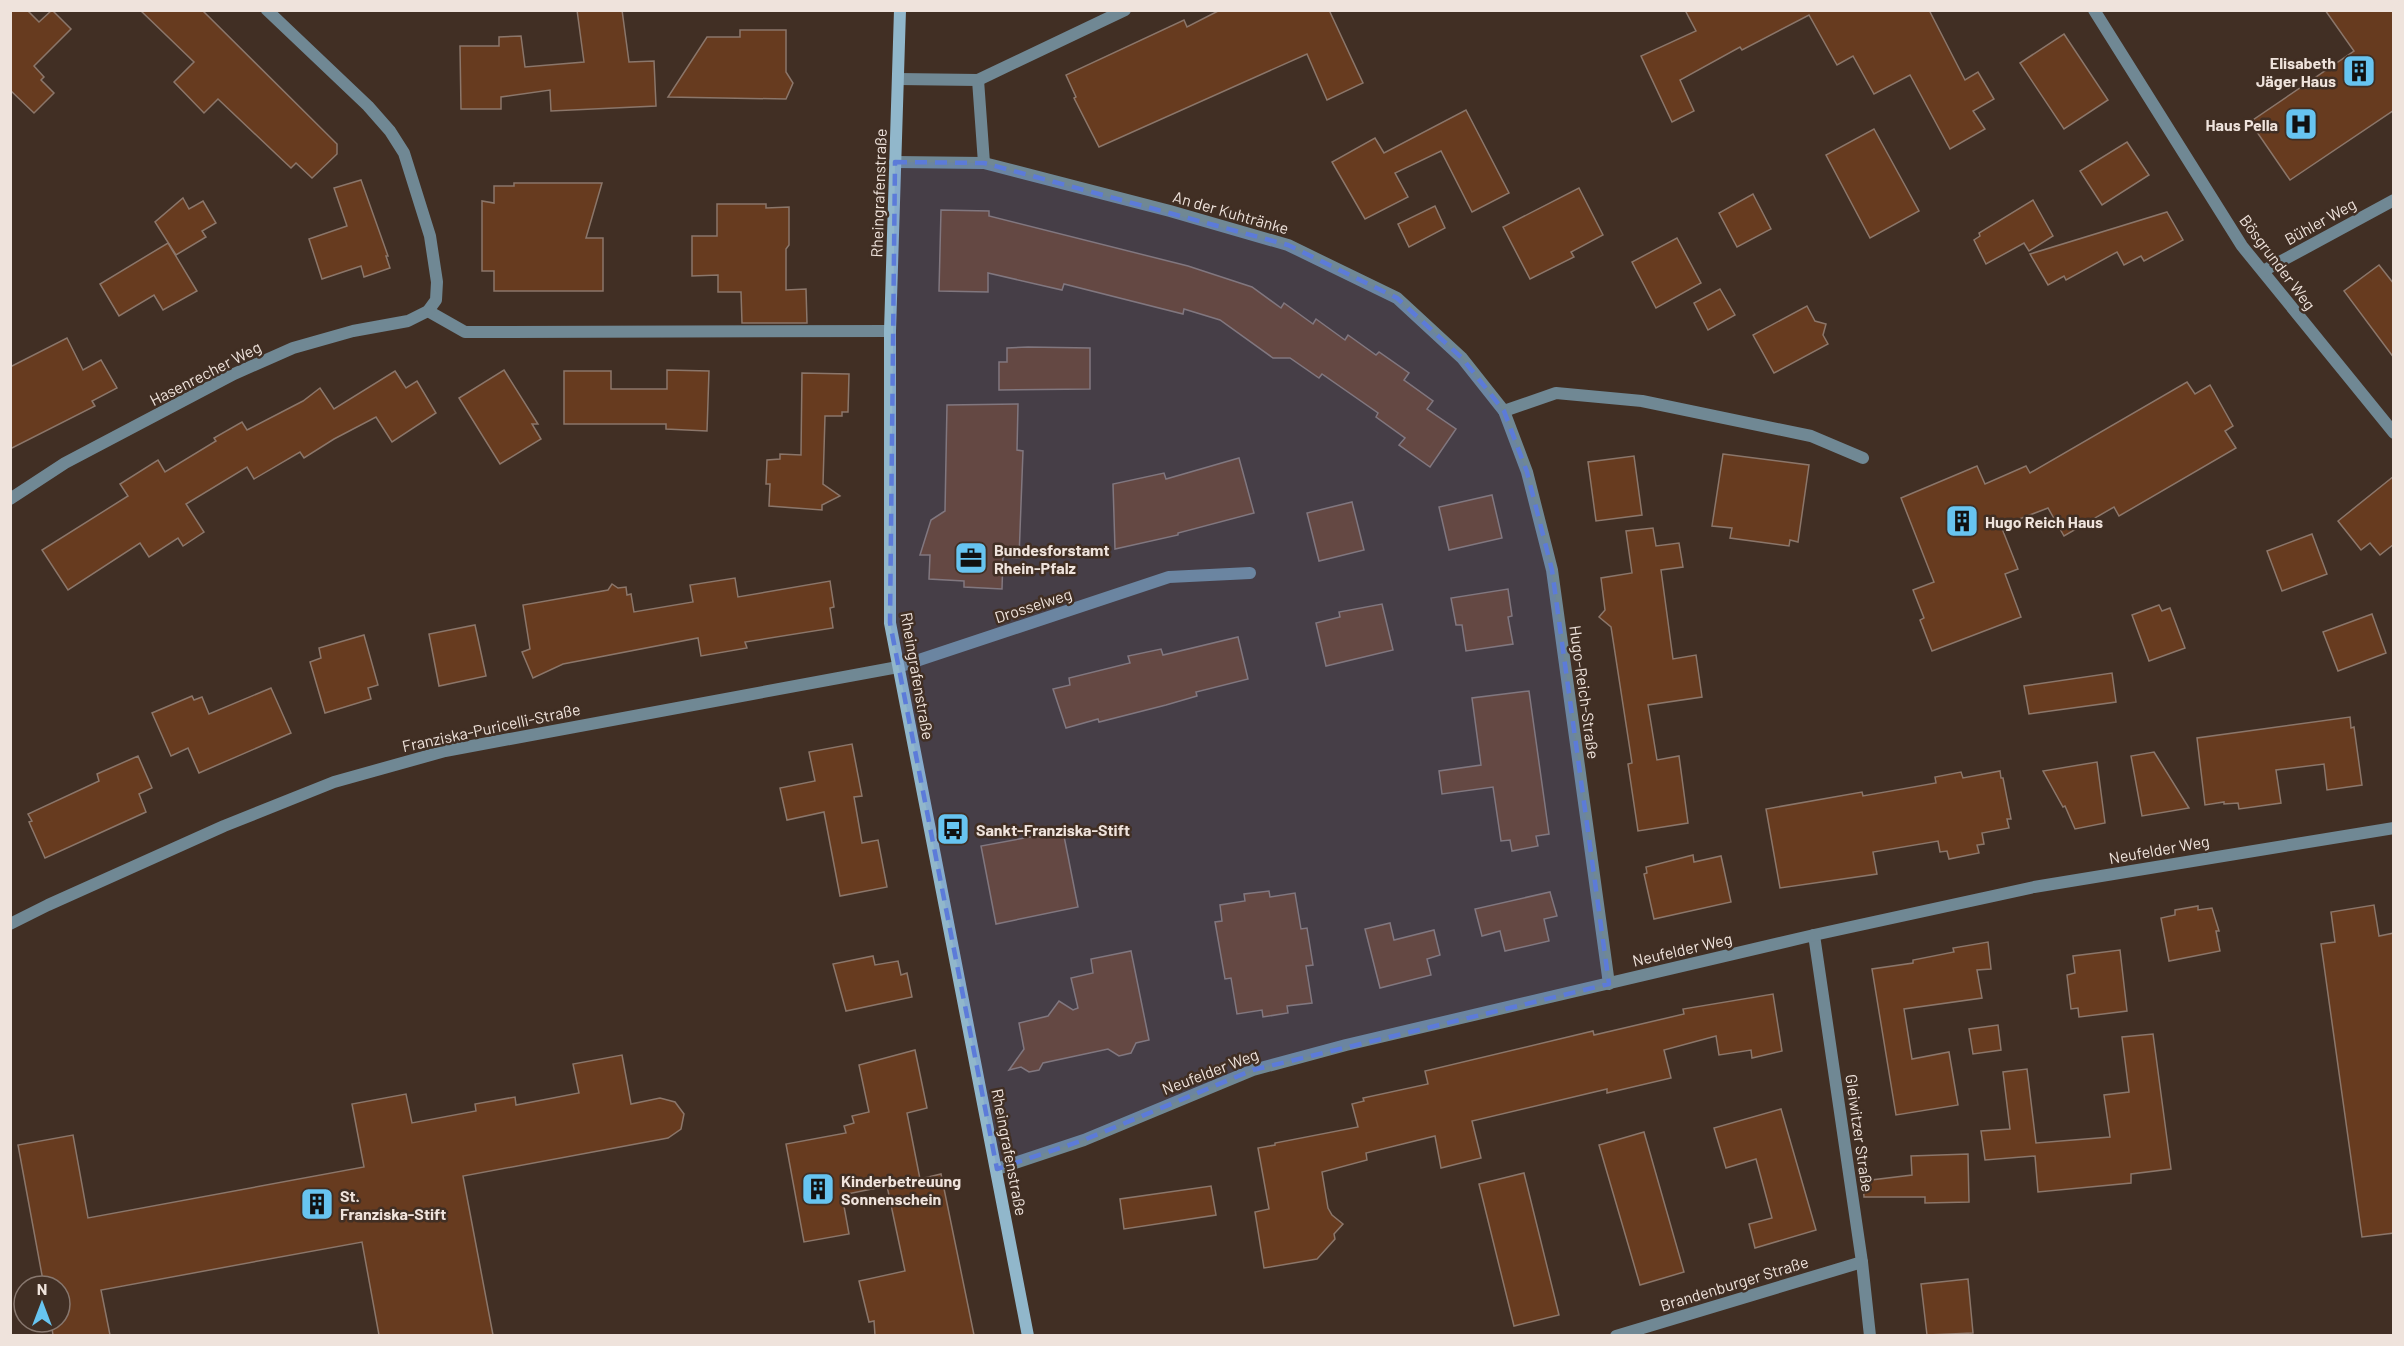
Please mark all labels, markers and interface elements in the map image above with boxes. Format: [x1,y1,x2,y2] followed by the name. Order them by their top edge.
[2256,53,2336,90] place label: Elisabeth Jäger Haus
[2341,53,2377,89] building icon: Elisabeth Jäger Haus
[2283,106,2319,142] hospital icon: Haus Pella
[2205,115,2278,134] place label: Haus Pella
[866,128,890,258] street label: Rheingrafenstraße
[1171,186,1291,238] street label: An der Kuhtränke
[2281,194,2359,248] street label: Bühler Weg
[2236,211,2320,313] street label: Bösgrunder Weg
[146,337,264,409] street label: Hasenrecher Weg
[1944,503,1980,539] building icon: Hugo Reich Haus
[1985,512,2103,531] place label: Hugo Reich Haus
[953,540,989,576] office icon: Bundesforstamt Rhein-Pfalz
[994,540,1110,577] place label: Bundesforstamt Rhein-Pfalz
[992,584,1074,626] street label: Drosselweg
[897,611,939,741] street label: Rheingrafenstraße
[1566,624,1604,760] street label: Hugo-Reich-Straße
[400,699,582,755] street label: Franziska-Puricelli-Straße
[935,811,971,847] bus stop icon: Sankt-Franziska-Stift
[976,820,1130,839] place label: Sankt-Franziska-Stift
[2107,831,2211,867] street label: Neufelder Weg
[1630,928,1734,970] street label: Neufelder Weg
[1159,1044,1261,1098] street label: Neufelder Weg
[1842,1073,1878,1193] street label: Gleiwitzer Straße
[988,1087,1032,1217] street label: Rheingrafenstraße
[800,1171,836,1207] building icon: Kinderbetreuung Sonnenschein
[841,1171,961,1208] place label: Kinderbetreuung Sonnenschein
[299,1186,335,1222] building icon: St. Franziska-Stift
[340,1186,446,1223] place label: St. Franziska-Stift
[1658,1251,1810,1315] street label: Brandenburger Straße
[12,1274,72,1334] north arrow
[37,1279,47,1298] text: N

